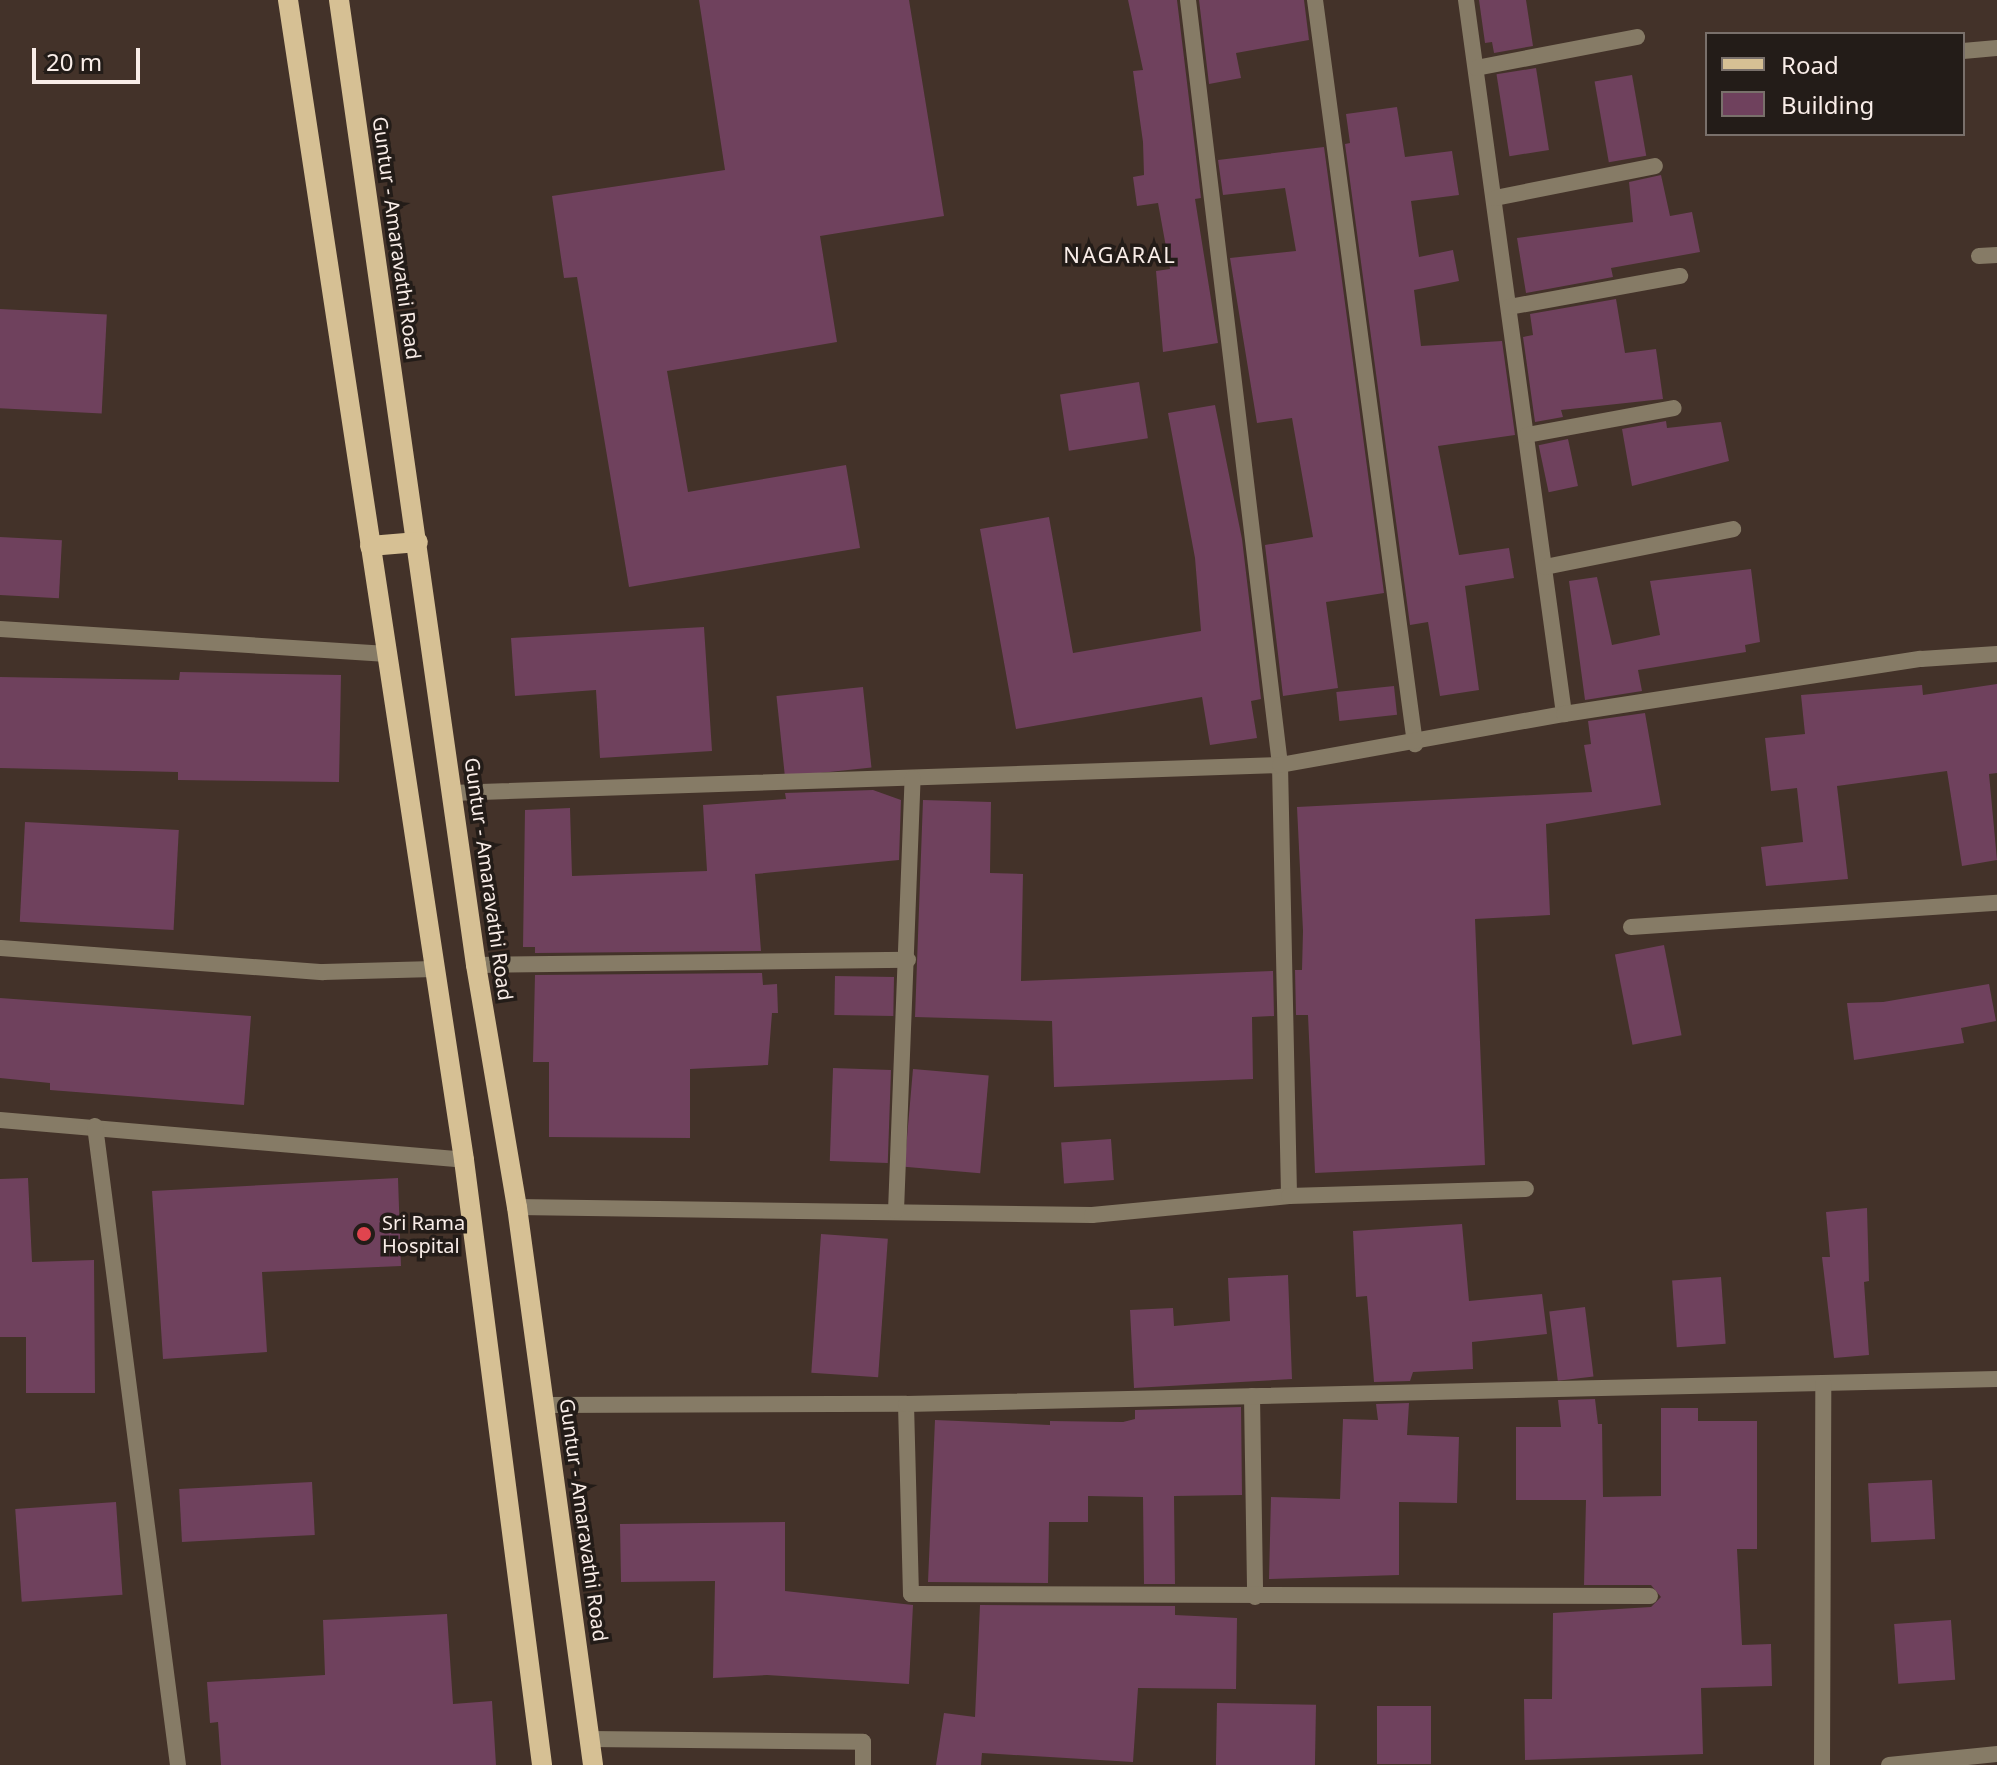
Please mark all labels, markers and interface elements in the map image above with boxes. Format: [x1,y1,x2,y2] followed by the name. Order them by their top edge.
[36,32,144,82] scale bar
[1705,32,1965,136] legend
[46,45,102,78] text: 20 m
[1781,48,1839,81] text: Road
[1781,88,1874,121] text: Building
[368,115,426,361] street label: Guntur - Amaravathi Road
[1063,242,1177,268] district label: NAGARAL
[460,756,518,1002] street label: Guntur - Amaravathi Road
[382,1210,465,1257] place label: Sri Rama Hospital
[353,1223,375,1245] marker: Sri Rama Hospital
[555,1397,613,1643] street label: Guntur - Amaravathi Road

